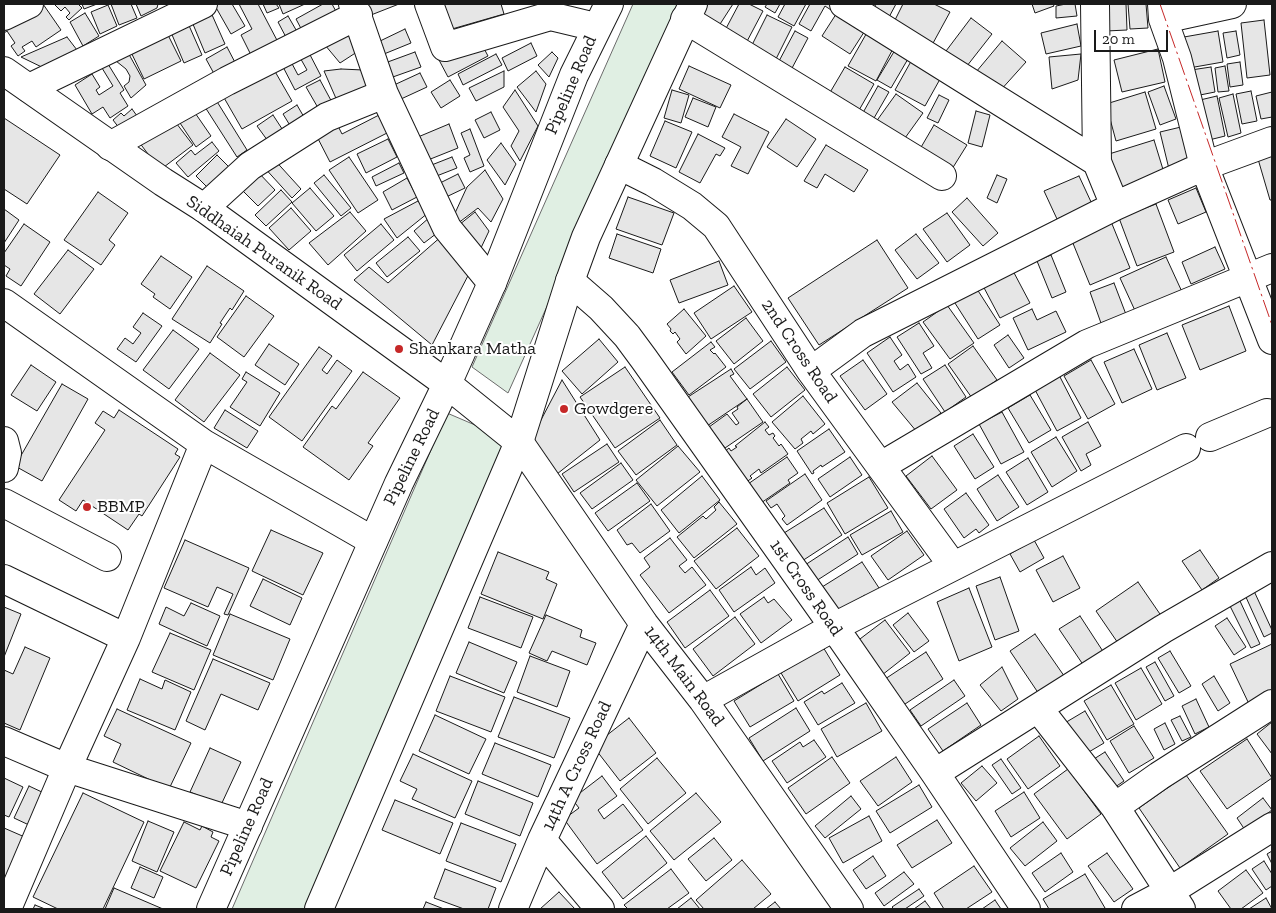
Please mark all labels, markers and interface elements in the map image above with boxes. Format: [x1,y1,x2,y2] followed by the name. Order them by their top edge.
[1096,20,1170,52] scale bar
[1102,30,1135,48] text: 20 m
[541,32,601,138] street label: Pipeline Road
[182,191,346,315] street label: Siddhaiah Puranik Road
[756,295,842,407] street label: 2nd Cross Road
[409,338,536,360] place label: Shankara Matha
[393,343,405,355] marker: Shankara Matha
[574,398,653,420] place label: Gowdgere
[558,403,570,415] marker: Gowdgere
[379,405,445,509] street label: Pipeline Road
[97,496,145,518] place label: BBMP
[81,501,93,513] marker: BBMP
[765,536,847,640] street label: 1st Cross Road
[639,622,729,730] street label: 14th Main Road
[538,698,616,834] street label: 14th A Cross Road
[216,775,278,879] street label: Pipeline Road

